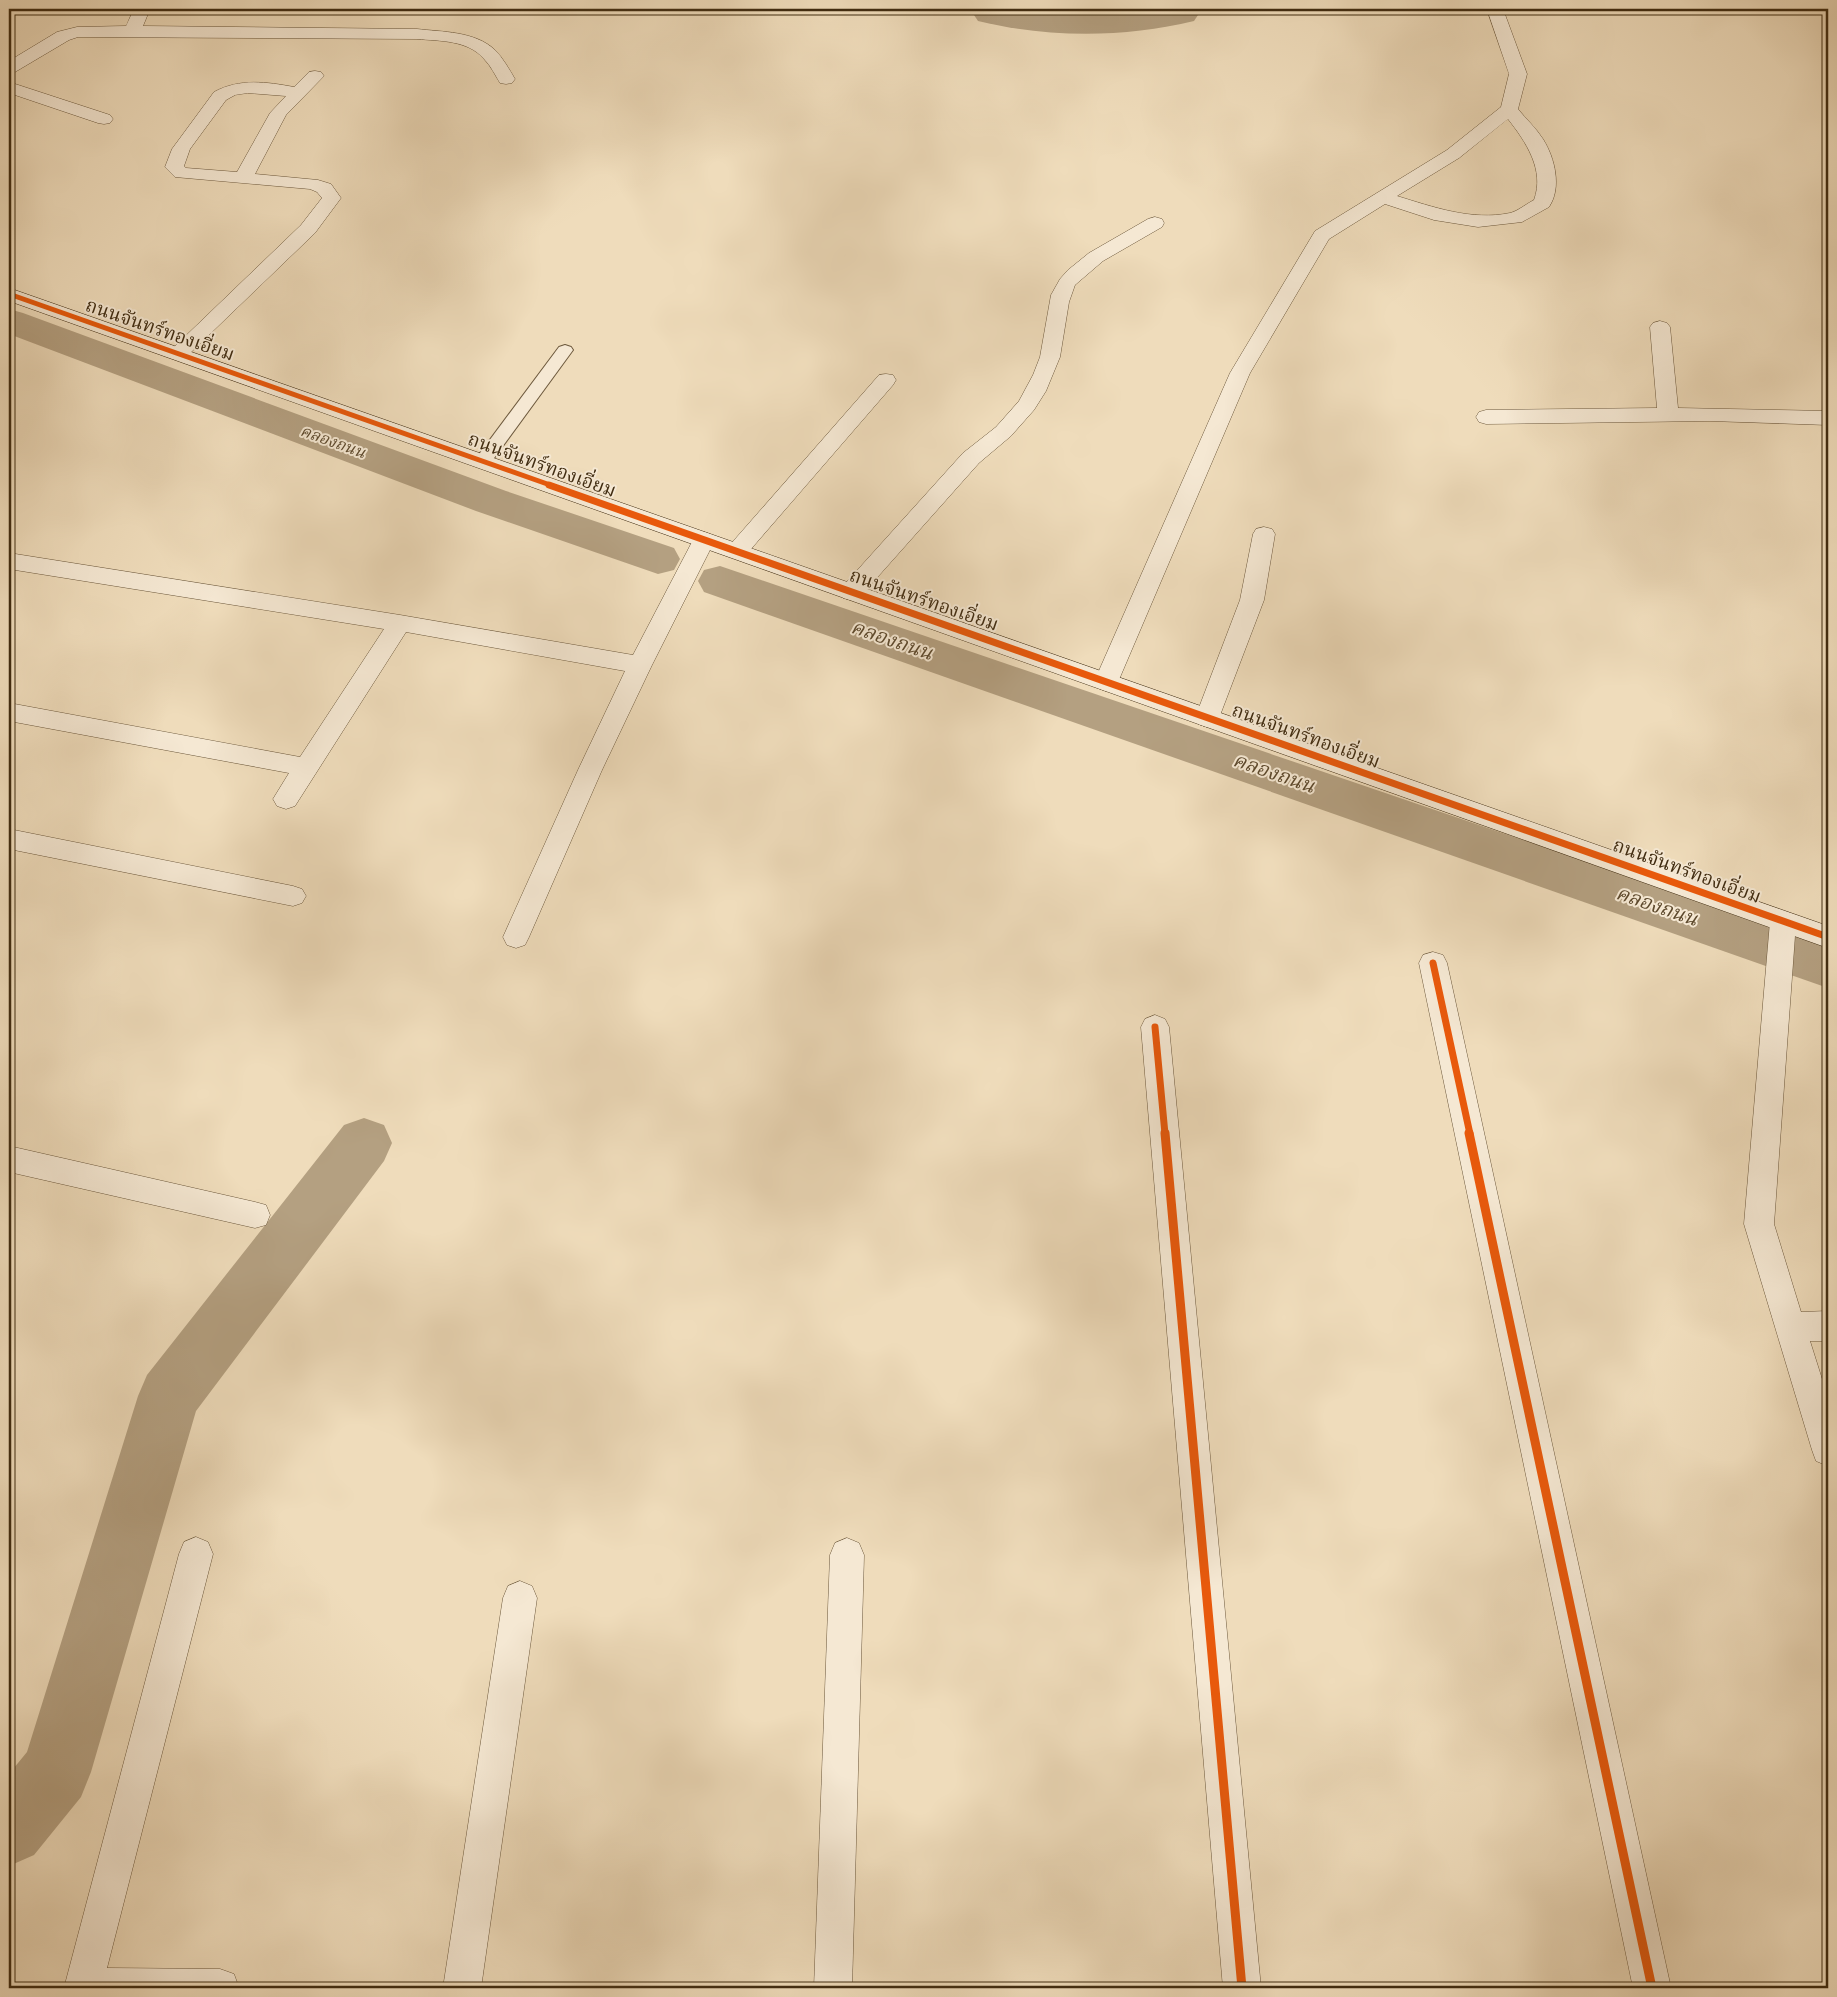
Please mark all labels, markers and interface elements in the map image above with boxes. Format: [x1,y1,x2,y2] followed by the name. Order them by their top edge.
[82,290,239,368] street label: ถนนจันทร์ทองเอี่ยม
[297,420,369,464] water label: คลองถนน
[464,424,620,504] street label: ถนนจันทร์ทองเอี่ยม
[846,560,1003,638] street label: ถนนจันทร์ทองเอี่ยม
[847,613,937,667] water label: คลองถนน
[1228,695,1384,775] street label: ถนนจันทร์ทองเอี่ยม
[1229,746,1319,800] water label: คลองถนน
[1609,830,1765,910] street label: ถนนจันทร์ทองเอี่ยม
[1612,879,1702,933] water label: คลองถนน

